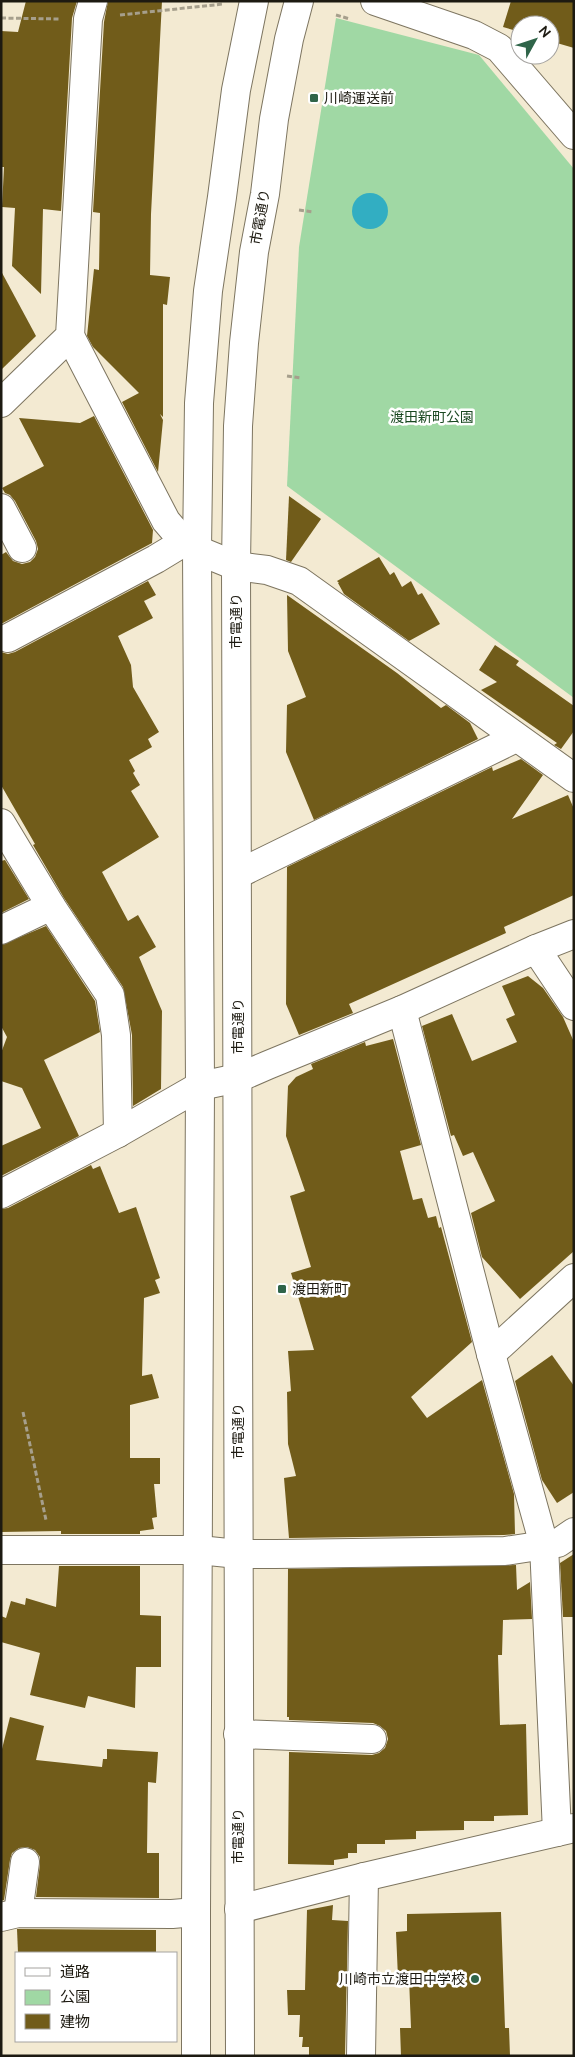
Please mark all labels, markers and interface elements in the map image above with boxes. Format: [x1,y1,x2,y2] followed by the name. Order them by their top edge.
[510,15,560,65] north arrow
[535,22,554,41] text: N
[324,90,394,106] place label: 川崎運送前
[308,92,320,104] marker: 川崎運送前
[247,188,273,246] street label: 市電通り
[390,409,474,425] park label: 渡田新町公園
[228,593,244,649] street label: 市電通り
[230,998,246,1054] street label: 市電通り
[292,1281,348,1297] place label: 渡田新町
[276,1283,288,1295] marker: 渡田新町
[230,1403,246,1459] street label: 市電通り
[230,1808,246,1864] street label: 市電通り
[15,1952,178,2042] legend
[60,1963,90,1980] text: 道路
[339,1971,465,1987] place label: 川崎市立渡田中学校
[469,1973,481,1985] marker: 川崎市立渡田中学校
[60,1988,90,2005] text: 公園
[60,2013,90,2030] text: 建物

